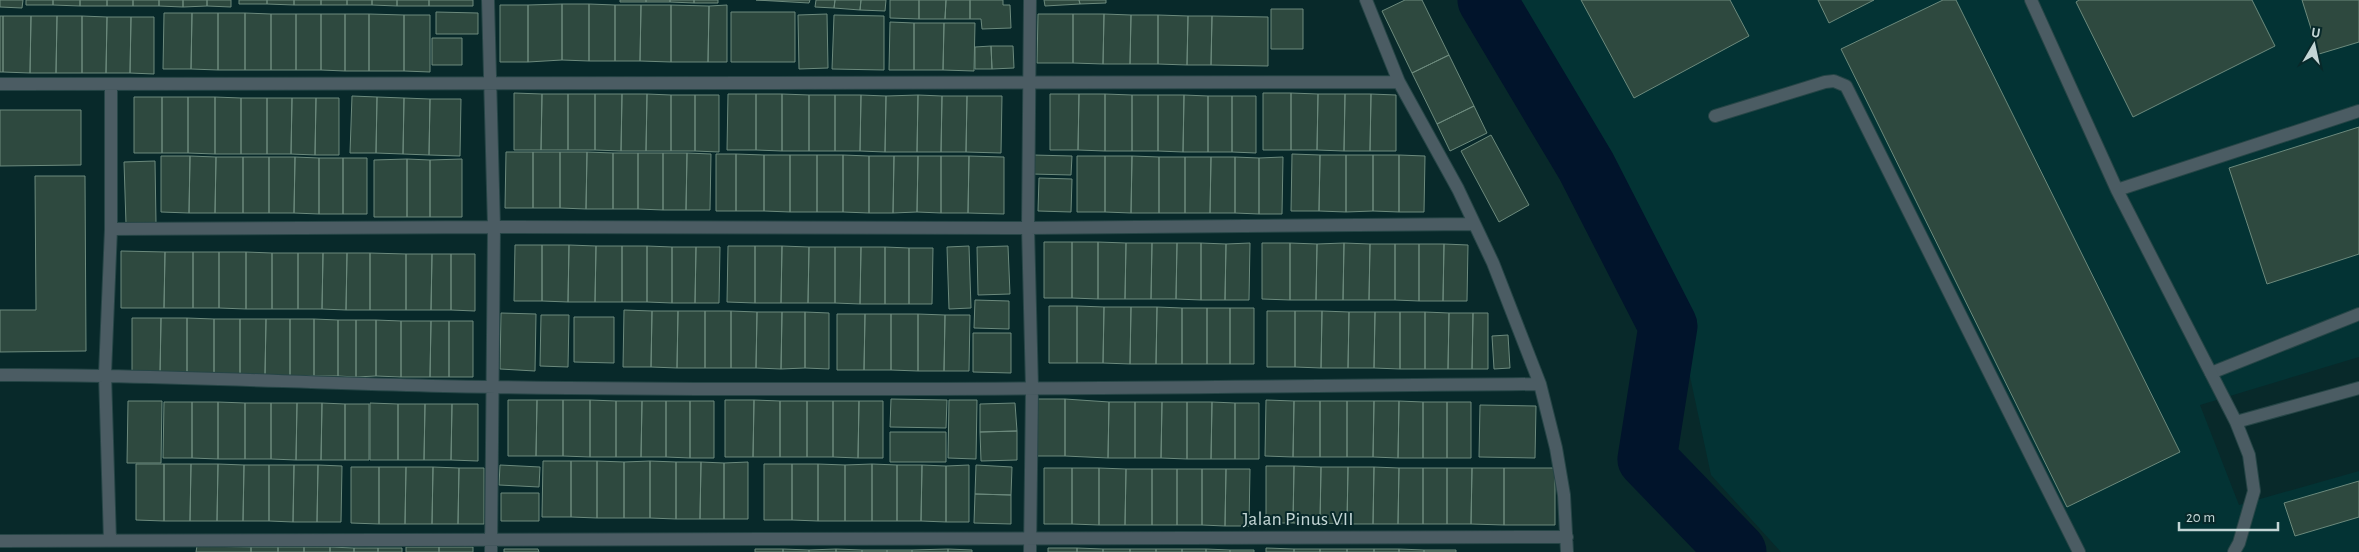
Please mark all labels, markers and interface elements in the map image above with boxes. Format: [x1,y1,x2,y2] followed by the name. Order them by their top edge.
[2289,20,2339,70] north arrow
[2310,26,2321,41] text: U
[2179,500,2278,532] scale bar
[1242,509,1354,529] street label: Jalan Pinus VII
[2186,510,2215,525] text: 20 m

